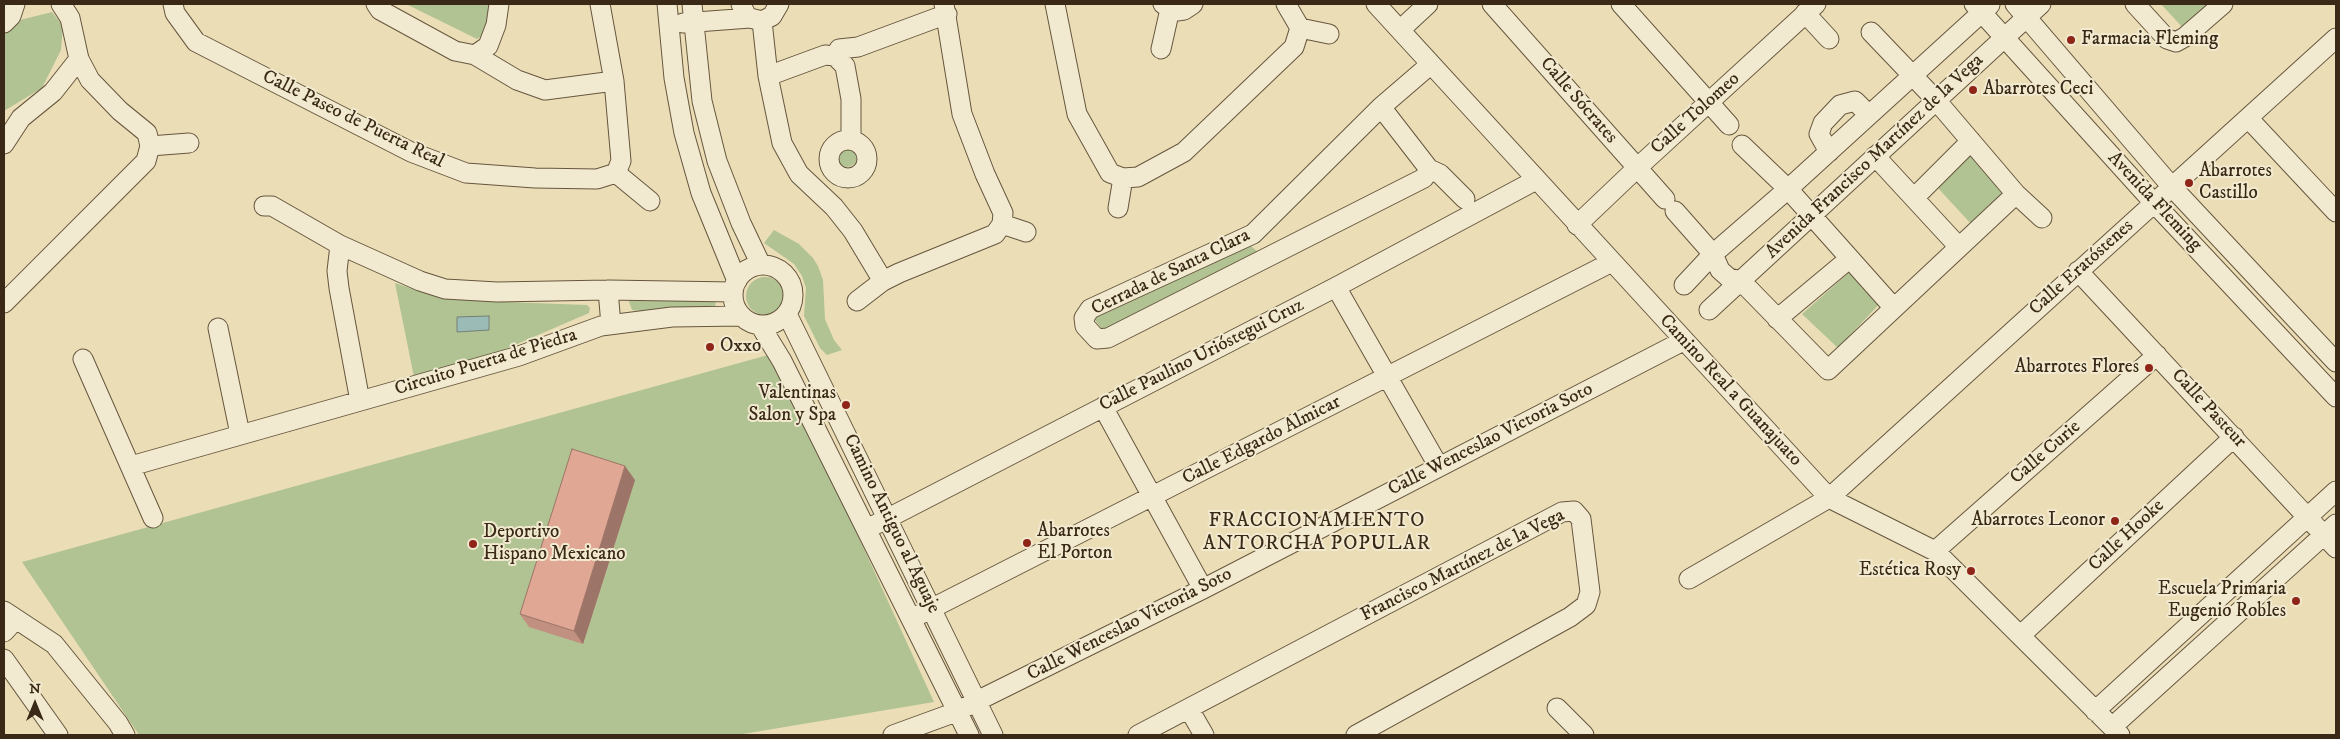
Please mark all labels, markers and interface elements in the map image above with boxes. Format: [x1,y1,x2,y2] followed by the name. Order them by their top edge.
[2081,29,2218,51] place label: Farmacia Fleming
[2065,34,2077,46] marker: Farmacia Fleming
[1761,50,1989,264] street label: Avenida Francisco Martínez de la Vega
[1534,53,1622,149] street label: Calle Sócrates
[258,66,448,174] street label: Calle Paseo de Puerta Real
[1647,68,1745,160] street label: Calle Tolomeo
[1983,79,2093,101] place label: Abarrotes Ceci
[1967,84,1979,96] marker: Abarrotes Ceci
[2102,147,2206,257] street label: Avenida Fleming
[2199,161,2272,205] place label: Abarrotes Castillo
[2183,177,2195,189] marker: Abarrotes Castillo
[2025,215,2139,321] street label: Calle Eratóstenes
[1088,225,1254,321] street label: Cerrada de Santa Clara
[1096,295,1308,417] street label: Calle Paulino Urióstegui Cruz
[1654,310,1806,472] street label: Camino Real a Guanajuato
[392,324,580,402] street label: Circuito Puerta de Piedra
[720,336,761,358] place label: Oxxo
[704,341,716,353] marker: Oxxo
[2014,357,2139,379] place label: Abarrotes Flores
[2143,362,2155,374] marker: Abarrotes Flores
[2166,365,2250,453] street label: Calle Pasteur
[1385,378,1597,502] street label: Calle Wenceslao Victoria Soto
[748,383,836,427] place label: Valentinas Salon y Spa
[1179,391,1345,491] street label: Calle Edgardo Almicar
[840,399,852,411] marker: Valentinas Salon y Spa
[2006,416,2086,490] street label: Calle Curie
[838,431,944,617] street label: Camino Antiguo al Aguaje
[2084,495,2170,577] street label: Calle Hooke
[1357,505,1569,627] street label: Francisco Martínez de la Vega
[1201,510,1433,557] district label: FRACCIONAMIENTO ANTORCHA POPULAR
[1971,510,2105,532] place label: Abarrotes Leonor
[2109,515,2121,527] marker: Abarrotes Leonor
[1037,521,1112,565] place label: Abarrotes El Porton
[483,522,626,566] place label: Deportivo Hispano Mexicano
[1021,537,1033,549] marker: Abarrotes El Porton
[467,538,479,550] marker: Deportivo Hispano Mexicano
[1859,560,1961,582] place label: Estética Rosy
[1024,563,1236,687] street label: Calle Wenceslao Victoria Soto
[1965,565,1977,577] marker: Estética Rosy
[2158,579,2286,623] place label: Escuela Primaria Eugenio Robles
[2290,595,2302,607] marker: Escuela Primaria Eugenio Robles
[10,679,60,729] north arrow
[29,680,41,698] text: N

